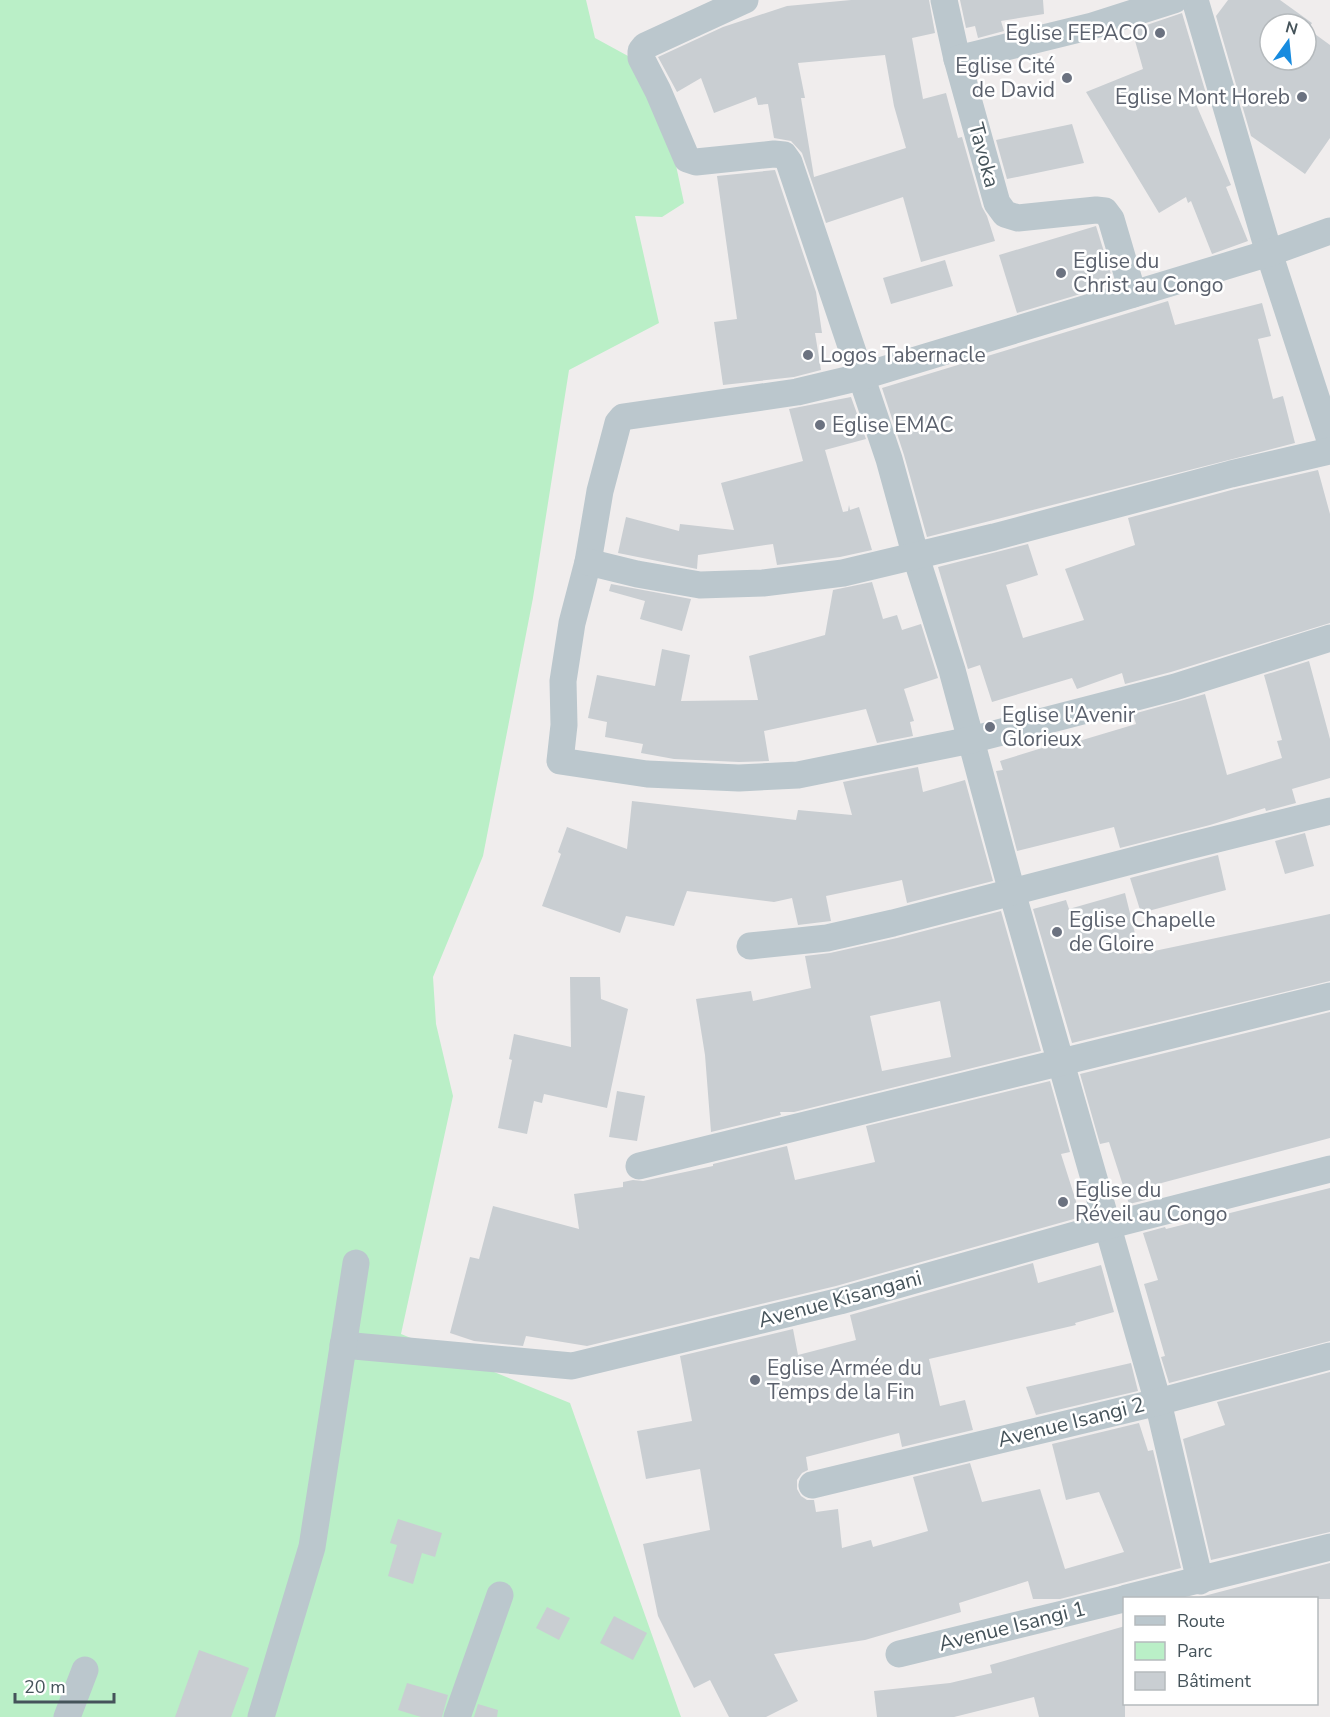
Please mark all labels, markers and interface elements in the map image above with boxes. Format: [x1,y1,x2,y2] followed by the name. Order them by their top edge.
[1258,12,1318,72] north arrow
[1283,16,1300,41] text: N
[1005,19,1148,47] place label: Eglise FEPACO
[1153,26,1167,40] marker: Eglise FEPACO
[955,52,1055,104] place label: Eglise Cité de David
[1060,71,1074,85] marker: Eglise Cité de David
[1115,83,1290,111] place label: Eglise Mont Horeb
[1295,90,1309,104] marker: Eglise Mont Horeb
[962,120,1006,190] street label: Tavoka
[1073,247,1224,299] place label: Eglise du Christ au Congo
[1054,266,1068,280] marker: Eglise du Christ au Congo
[820,341,986,369] place label: Logos Tabernacle
[801,348,815,362] marker: Logos Tabernacle
[832,411,954,439] place label: Eglise EMAC
[813,418,827,432] marker: Eglise EMAC
[1002,701,1136,753] place label: Eglise l'Avenir Glorieux
[983,720,997,734] marker: Eglise l'Avenir Glorieux
[1069,906,1215,958] place label: Eglise Chapelle de Gloire
[1050,925,1064,939] marker: Eglise Chapelle de Gloire
[1075,1176,1227,1228] place label: Eglise du Réveil au Congo
[1056,1195,1070,1209] marker: Eglise du Réveil au Congo
[755,1264,925,1334] street label: Avenue Kisangani
[767,1354,922,1406] place label: Eglise Armée du Temps de la Fin
[748,1373,762,1387] marker: Eglise Armée du Temps de la Fin
[995,1390,1147,1454] street label: Avenue Isangi 2
[936,1594,1088,1658] street label: Avenue Isangi 1
[1123,1597,1318,1705] legend
[1177,1609,1225,1633] text: Route
[1177,1639,1212,1663] text: Parc
[15,1666,114,1704] scale bar
[1177,1669,1251,1693] text: Bâtiment
[24,1675,66,1699] text: 20 m

